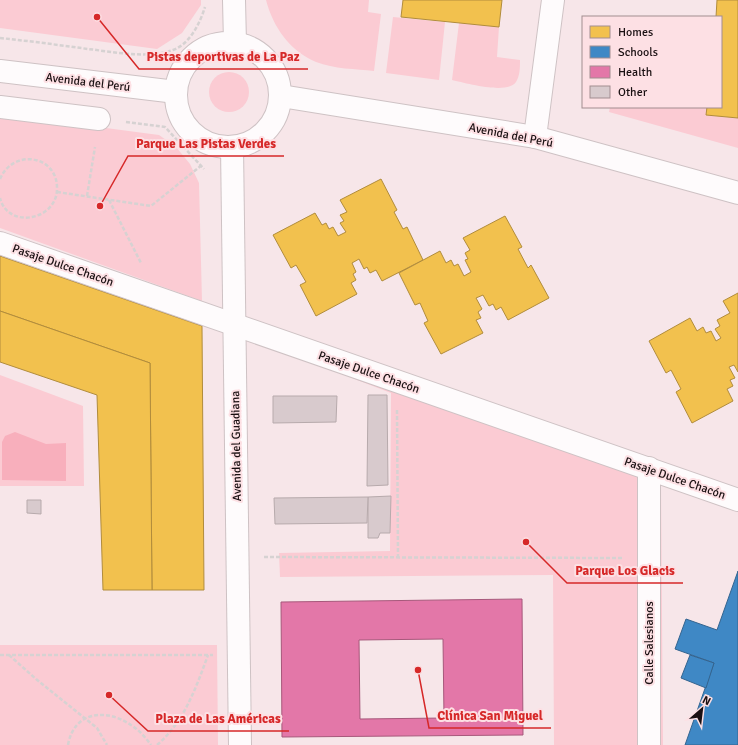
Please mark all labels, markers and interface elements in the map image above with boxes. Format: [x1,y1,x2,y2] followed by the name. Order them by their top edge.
[582,16,722,108] legend
[618,25,653,40] text: Homes
[139,44,308,69] callout: Pistas deportivas de La Paz
[618,45,658,60] text: Schools
[146,49,300,65] text: Pistas deportivas de La Paz
[618,65,652,80] text: Health
[45,70,131,95] street label: Avenida del Perú
[618,85,648,100] text: Other
[468,120,554,151] street label: Avenida del Perú
[128,131,284,156] callout: Parque Las Pistas Verdes
[136,136,276,152] text: Parque Las Pistas Verdes
[10,241,115,290] street label: Pasaje Dulce Chacón
[316,348,421,397] street label: Pasaje Dulce Chacón
[228,391,245,501] street label: Avenida del Guadiana
[622,454,727,503] street label: Pasaje Dulce Chacón
[567,558,683,583] callout: Parque Los Glacis
[575,563,675,579] text: Parque Los Glacis
[642,601,657,685] street label: Calle Salesianos
[682,689,722,729] north arrow
[700,693,713,708] text: N
[429,703,551,728] callout: Clínica San Miguel
[148,706,289,731] callout: Plaza de Las Américas
[437,708,543,724] text: Clínica San Miguel
[155,711,281,727] text: Plaza de Las Américas

